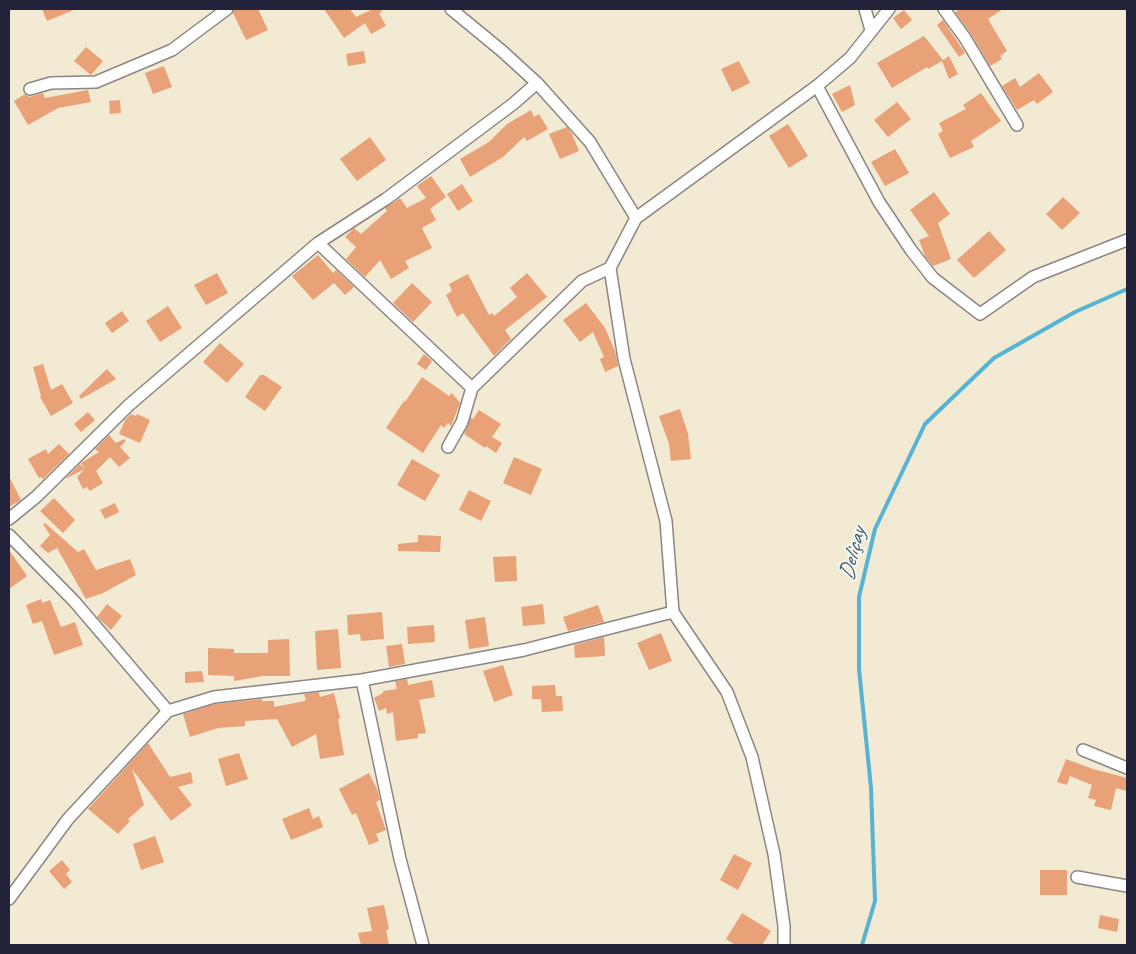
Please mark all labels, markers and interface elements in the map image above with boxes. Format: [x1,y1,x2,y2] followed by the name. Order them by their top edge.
[834,525,872,583] water label: Deliçay

